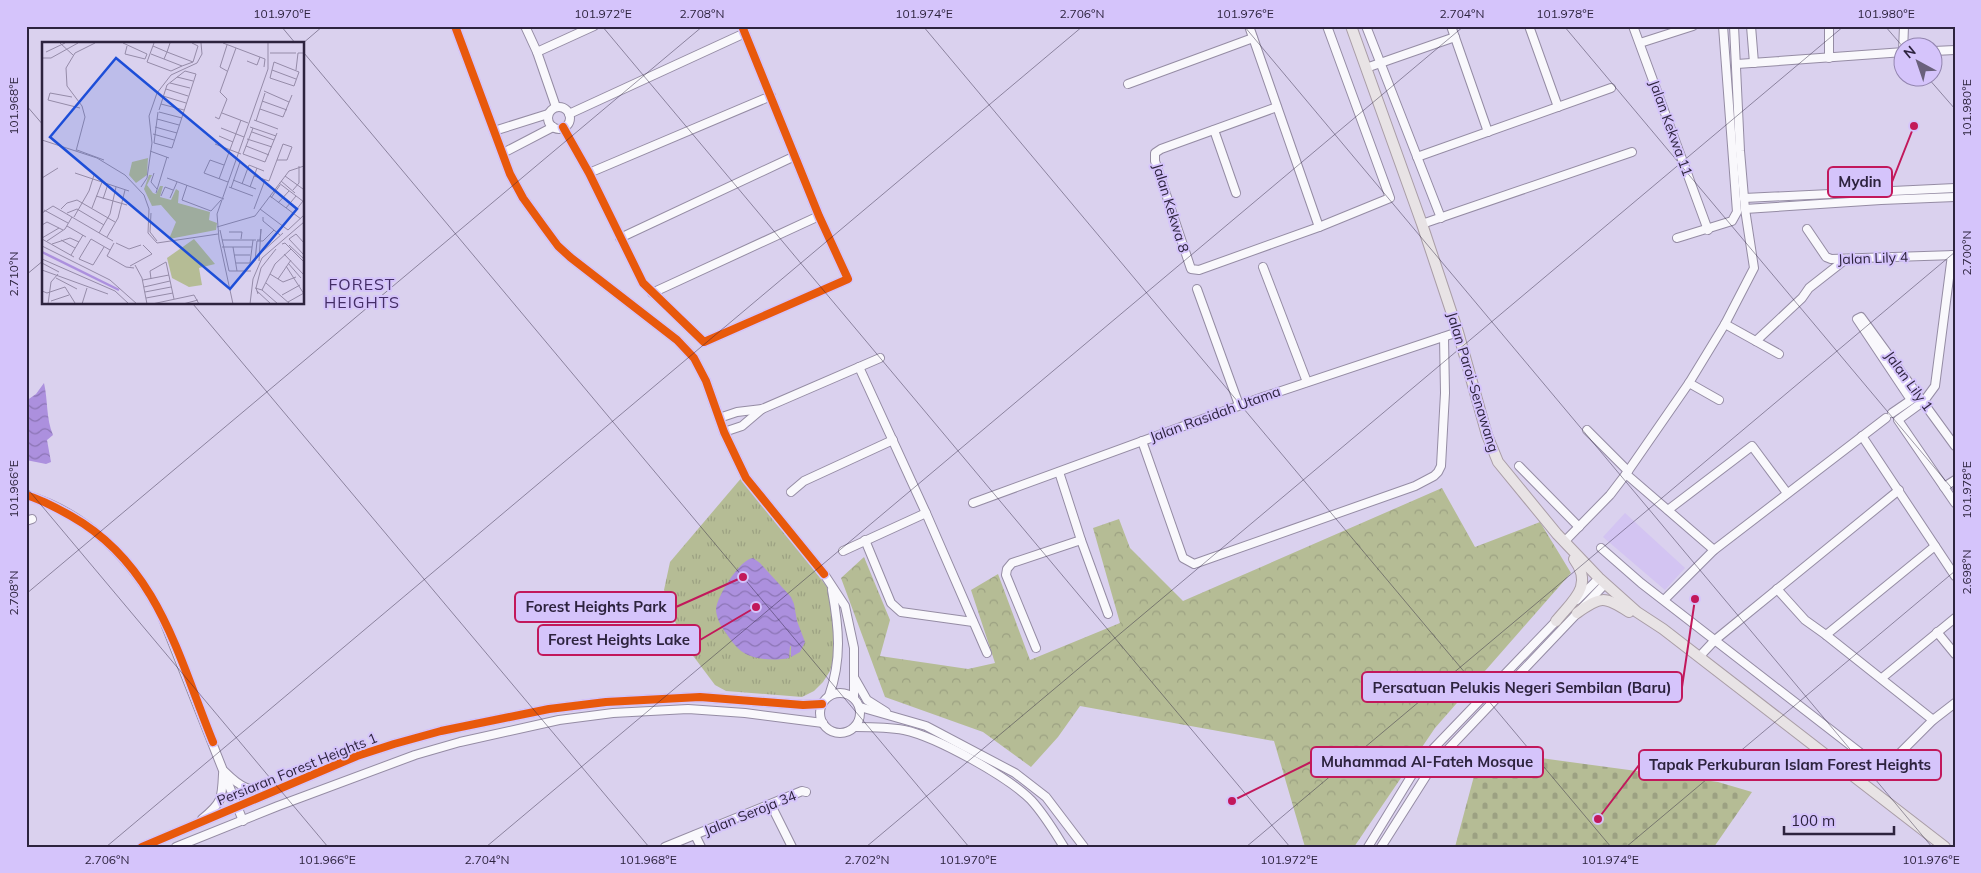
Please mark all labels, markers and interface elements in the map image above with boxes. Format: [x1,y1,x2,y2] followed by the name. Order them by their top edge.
[253,6,311,21] text: 101.970°E
[574,6,632,21] text: 101.972°E
[680,6,724,21] text: 2.708°N
[895,6,953,21] text: 101.974°E
[1060,6,1104,21] text: 2.706°N
[1216,6,1274,21] text: 101.976°E
[1440,6,1484,21] text: 2.704°N
[1536,6,1594,21] text: 101.978°E
[1857,6,1915,21] text: 101.980°E
[1894,38,1944,88] north arrow
[42,42,305,305] inset map
[1900,42,1919,62] text: N
[6,77,21,135] text: 101.968°E
[1645,78,1697,178] street label: Jalan Kekwa 11
[1959,79,1974,137] text: 101.980°E
[1149,161,1193,255] street label: Jalan Kekwa 8
[1828,167,1892,197] callout: Mydin
[1838,172,1882,191] text: Mydin
[1959,231,1974,275] text: 2.700°N
[1838,248,1909,268] street label: Jalan Lily 4
[6,252,21,296] text: 2.710°N
[324,274,400,312] district label: FOREST HEIGHTS
[1443,310,1503,454] street label: Jalan Paroi-Senawang
[1881,347,1937,415] street label: Jalan Lily 1
[1147,382,1283,446] street label: Jalan Rasidah Utama
[6,460,21,518] text: 101.966°E
[1959,461,1974,519] text: 101.978°E
[1959,550,1974,594] text: 2.698°N
[6,571,21,615] text: 2.708°N
[515,592,676,622] callout: Forest Heights Park
[526,597,667,616] text: Forest Heights Park
[538,625,700,655] callout: Forest Heights Lake
[548,630,690,649] text: Forest Heights Lake
[1362,672,1682,702] callout: Persatuan Pelukis Negeri Sembilan (Baru)
[1372,678,1672,697] text: Persatuan Pelukis Negeri Sembilan (Baru)
[214,729,380,809] street label: Persiaran Forest Heights 1
[1311,747,1543,777] callout: Muhammad Al-Fateh Mosque
[1639,750,1941,780] callout: Tapak Perkuburan Islam Forest Heights
[1321,752,1533,771] text: Muhammad Al-Fateh Mosque
[1649,755,1931,774] text: Tapak Perkuburan Islam Forest Heights
[701,786,799,840] street label: Jalan Seroja 34
[1784,803,1894,835] scale bar
[1791,811,1835,830] text: 100 m
[85,852,129,867] text: 2.706°N
[298,852,356,867] text: 101.966°E
[465,852,509,867] text: 2.704°N
[619,852,677,867] text: 101.968°E
[845,852,889,867] text: 2.702°N
[939,852,997,867] text: 101.970°E
[1260,852,1318,867] text: 101.972°E
[1581,852,1639,867] text: 101.974°E
[1902,852,1960,867] text: 101.976°E

